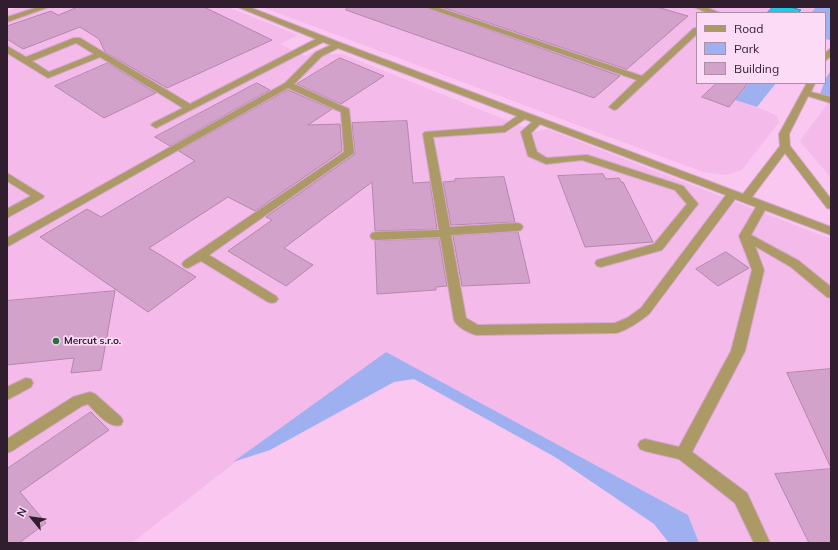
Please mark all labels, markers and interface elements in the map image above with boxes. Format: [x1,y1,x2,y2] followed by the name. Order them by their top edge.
[696,12,826,84] legend
[734,21,763,36] text: Road
[734,41,759,56] text: Park
[734,61,779,76] text: Building
[64,335,121,347] place label: Mercut s.r.o.
[51,336,61,346] marker: Mercut s.r.o.
[12,498,52,538] north arrow
[13,505,30,519] text: N

